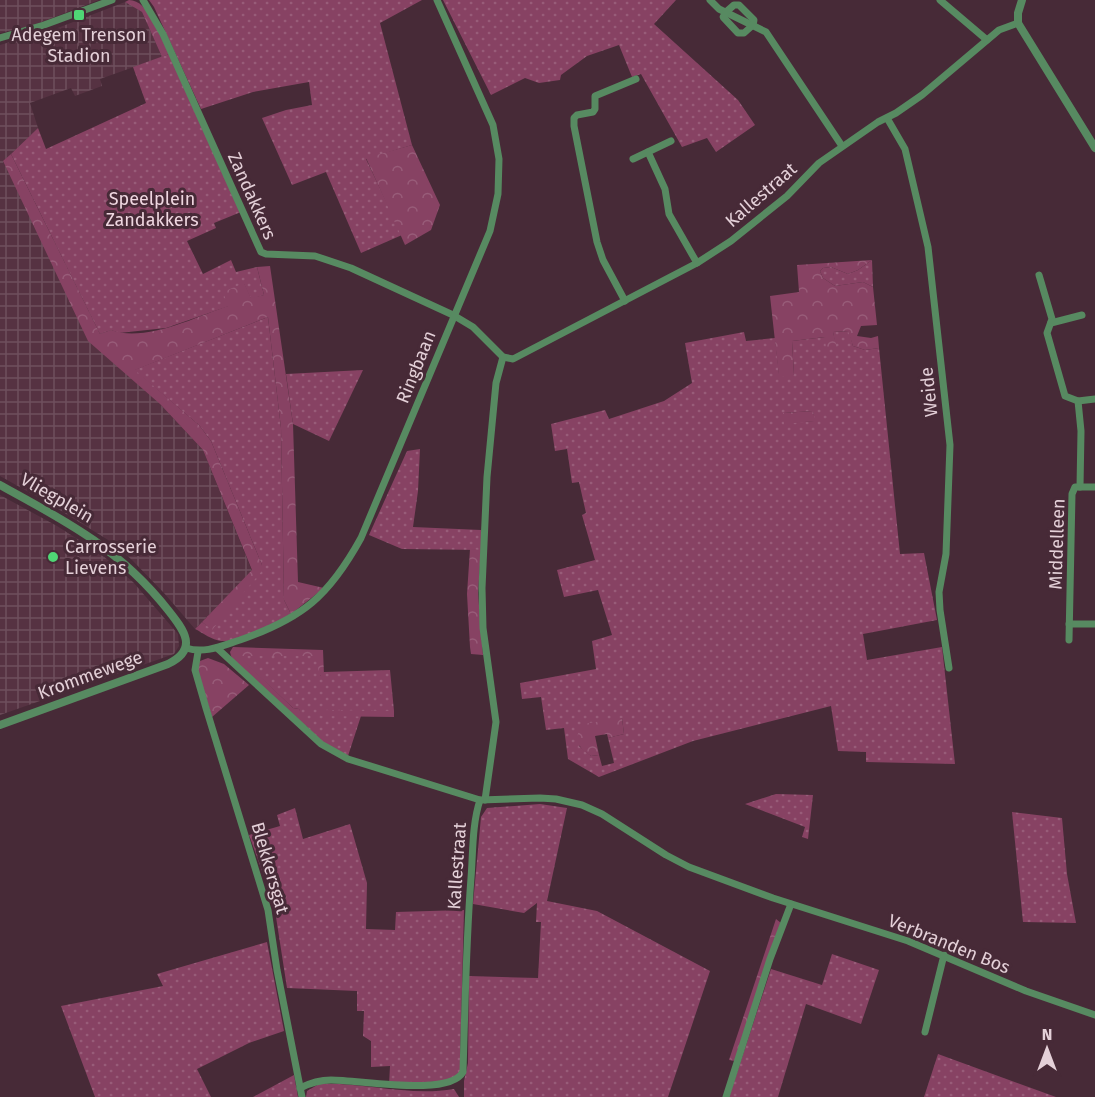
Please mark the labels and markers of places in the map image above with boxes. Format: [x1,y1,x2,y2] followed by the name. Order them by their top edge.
[72,8,86,22] marker: Adegem Trenson Stadion
[12,24,146,67] place label: Adegem Trenson Stadion
[65,536,157,579] place label: Carrosserie Lievens
[46,550,60,564] marker: Carrosserie Lievens

